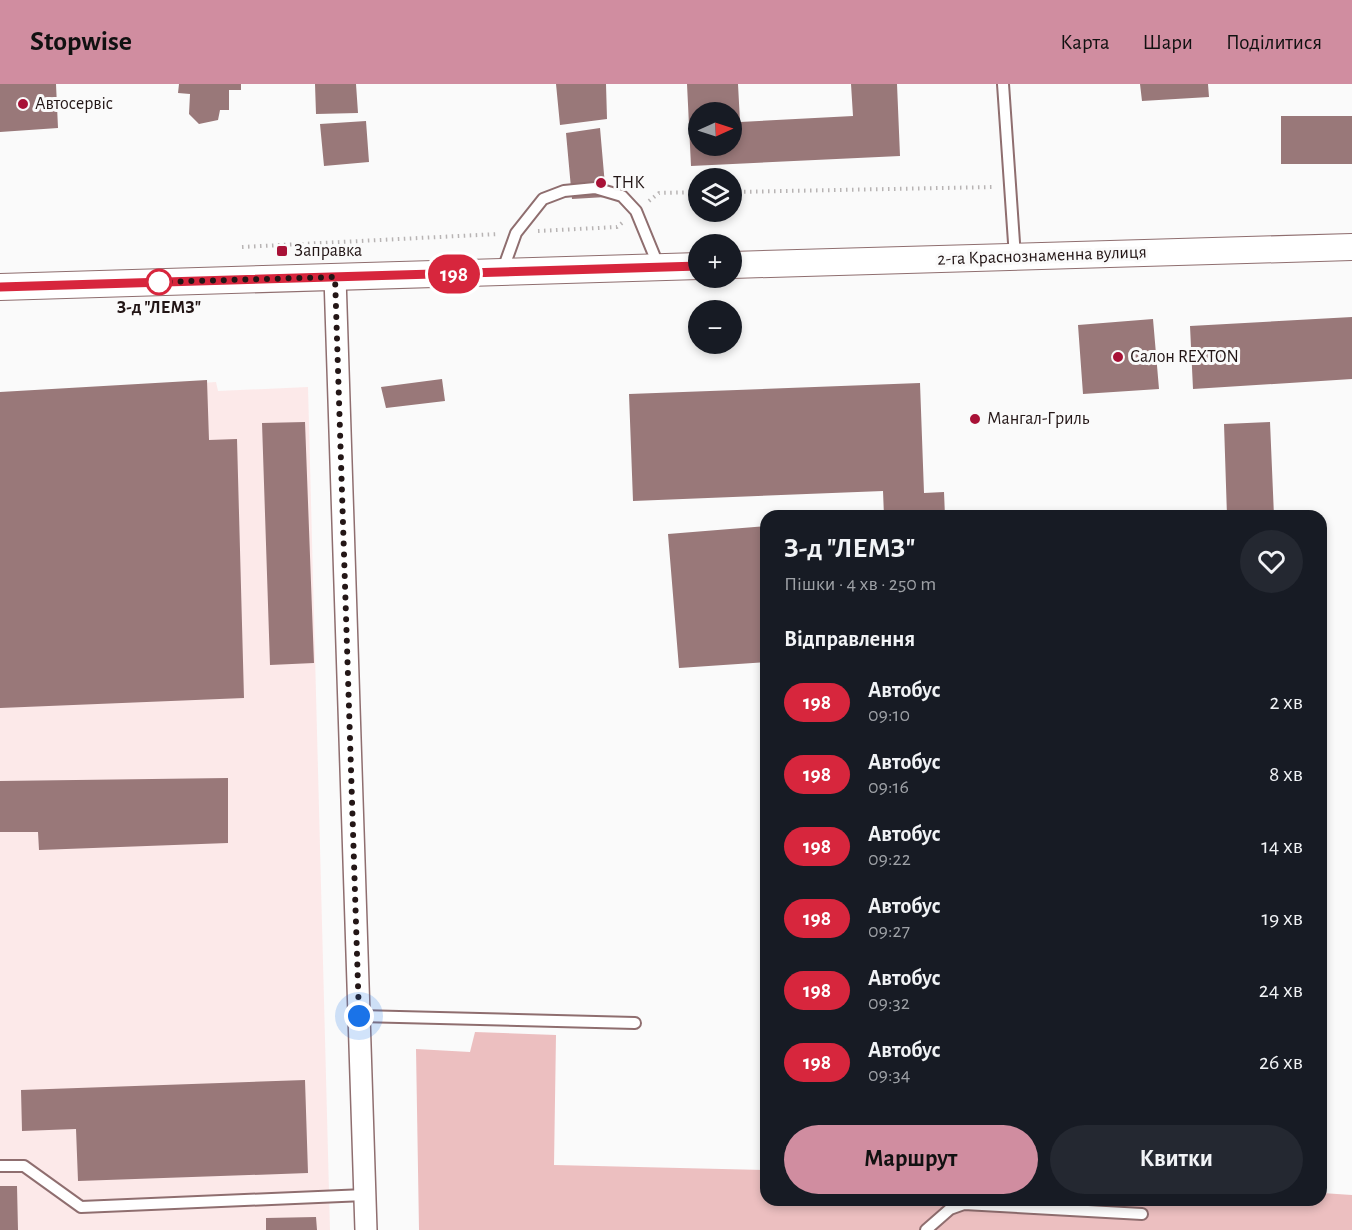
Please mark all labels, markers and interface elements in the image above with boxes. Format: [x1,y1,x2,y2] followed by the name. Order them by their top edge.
[30,28,132,56] text: Stopwise
[1060,32,1110,53] text: Карта
[1143,32,1193,53] text: Шари
[1226,32,1322,53] text: Поділитися
[35,95,113,113] place label: Автосервіс
[16,97,30,111] marker: Автосервіс
[688,102,742,156] north arrow
[688,102,742,354] map controls
[688,168,742,222] button: layers
[613,174,645,192] place label: ТНК
[594,176,608,190] marker: ТНК
[688,234,742,288] button: +
[294,242,362,260] place label: Заправка
[937,243,1147,269] street label: 2-га Краснознаменна вулиця
[275,244,289,258] marker: Заправка
[420,254,488,294] line badge: 198
[440,264,468,285] text: 198
[146,269,172,295] marker: З-д "ЛЕМЗ"
[117,299,201,317] place label: З-д "ЛЕМЗ"
[688,300,742,354] button: −
[1130,348,1239,366] place label: Салон REXTON
[1111,350,1125,364] marker: Салон REXTON
[987,410,1090,428] place label: Мангал-Гриль
[968,412,982,426] marker: Мангал-Гриль
[1240,530,1303,593] button: heart
[784,535,915,563] text: З-д "ЛЕМЗ"
[784,574,936,594] text: Пішки · 4 хв · 250 m
[784,628,915,650] text: Відправлення
[868,679,941,701] text: Автобус
[1269,691,1303,713] text: 2 хв
[803,692,831,713] text: 198
[868,705,910,725] text: 09:10
[868,751,941,773] text: Автобус
[1269,763,1303,785] text: 8 хв
[803,764,831,785] text: 198
[868,777,909,797] text: 09:16
[868,823,941,845] text: Автобус
[1261,835,1303,857] text: 14 хв
[803,836,831,857] text: 198
[868,849,911,869] text: 09:22
[868,895,941,917] text: Автобус
[1262,907,1303,929] text: 19 хв
[803,908,831,929] text: 198
[868,921,910,941] text: 09:27
[868,967,941,989] text: Автобус
[1259,979,1303,1001] text: 24 хв
[803,980,831,1001] text: 198
[868,993,910,1013] text: 09:32
[344,1001,374,1031] your location
[868,1039,941,1061] text: Автобус
[1259,1051,1303,1073] text: 26 хв
[803,1052,831,1073] text: 198
[868,1065,910,1085] text: 09:34
[784,1125,1038,1194] button: Маршрут
[1050,1125,1303,1194] button: Квитки

